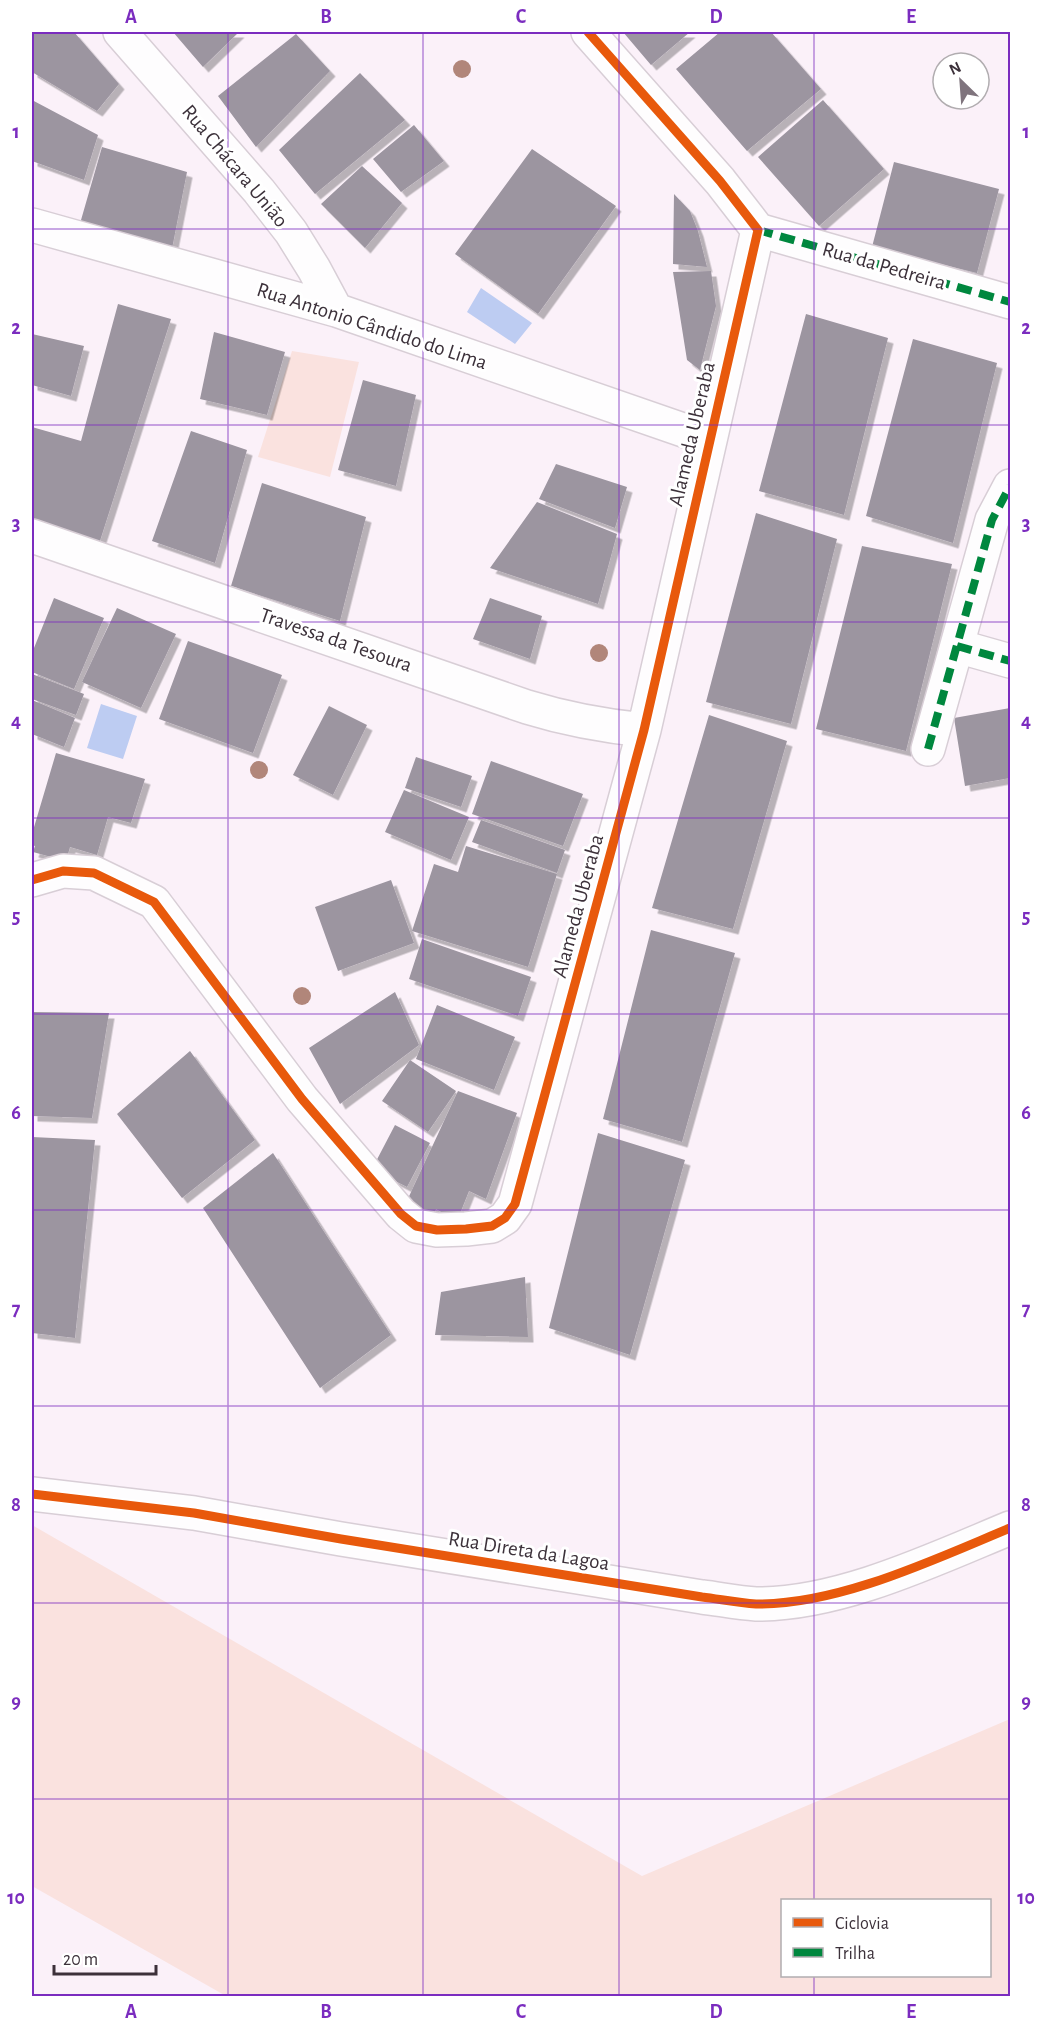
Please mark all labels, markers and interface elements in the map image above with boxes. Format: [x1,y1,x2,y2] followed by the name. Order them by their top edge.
[125,7,137,27] text: A
[320,7,332,27] text: B
[516,7,527,27] text: C
[709,7,723,27] text: D
[906,7,916,27] text: E
[931,51,991,111] north arrow
[947,59,964,78] text: N
[178,101,292,231] street label: Rua Chácara União
[12,122,20,142] text: 1
[1022,122,1030,142] text: 1
[820,238,948,294] street label: Rua da Pedreira
[254,279,490,373] street label: Rua Antonio Cândido do Lima
[11,318,21,338] text: 2
[1021,318,1031,338] text: 2
[665,359,719,508] street label: Alameda Uberaba
[12,514,20,534] text: 3
[1022,514,1030,534] text: 3
[257,604,415,676] street label: Travessa da Tesoura
[11,711,21,731] text: 4
[1021,711,1031,731] text: 4
[549,832,607,980] street label: Alameda Uberaba
[12,907,20,927] text: 5
[1022,907,1030,927] text: 5
[11,1103,21,1123] text: 6
[1021,1103,1031,1123] text: 6
[12,1299,21,1319] text: 7
[1022,1299,1031,1319] text: 7
[11,1495,21,1515] text: 8
[1021,1495,1031,1515] text: 8
[447,1528,611,1574] street label: Rua Direta da Lagoa
[11,1692,21,1712] text: 9
[1021,1692,1031,1712] text: 9
[7,1888,25,1908] text: 10
[1017,1888,1035,1908] text: 10
[781,1899,991,1977] legend
[835,1915,889,1933] text: Ciclovia
[54,1938,156,1976] scale bar
[835,1945,875,1963] text: Trilha
[63,1951,98,1969] text: 20 m
[125,2002,137,2022] text: A
[320,2002,332,2022] text: B
[516,2002,527,2022] text: C
[709,2002,723,2022] text: D
[906,2002,916,2022] text: E

